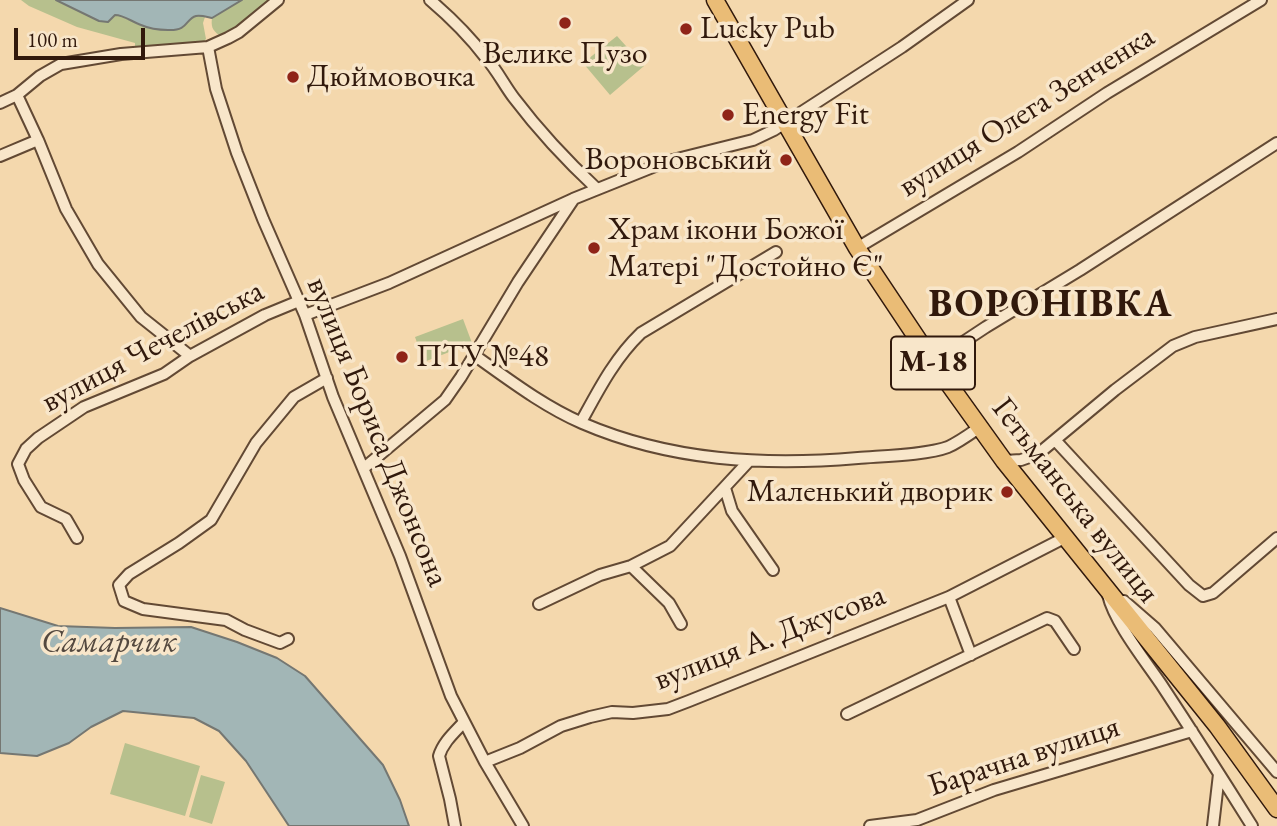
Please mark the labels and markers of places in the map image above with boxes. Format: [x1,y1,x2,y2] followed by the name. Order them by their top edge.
[700,10,835,48] place label: Lucky Pub
[557,15,573,31] marker: Велике Пузо
[678,21,694,37] marker: Lucky Pub
[482,35,648,73] place label: Велике Пузо
[307,58,475,96] place label: Дюймовочка
[285,69,301,85] marker: Дюймовочка
[742,96,869,134] place label: Energy Fit
[720,107,736,123] marker: Energy Fit
[585,141,772,179] place label: Вороновський
[778,152,794,168] marker: Вороновський
[608,211,884,286] place label: Храм ікони Божої Матері "Достойно Є"
[586,240,602,256] marker: Храм ікони Божої Матері "Достойно Є"
[416,338,549,376] place label: ПТУ №48
[394,349,410,365] marker: ПТУ №48
[747,473,993,511] place label: Маленький дворик
[999,484,1015,500] marker: Маленький дворик

